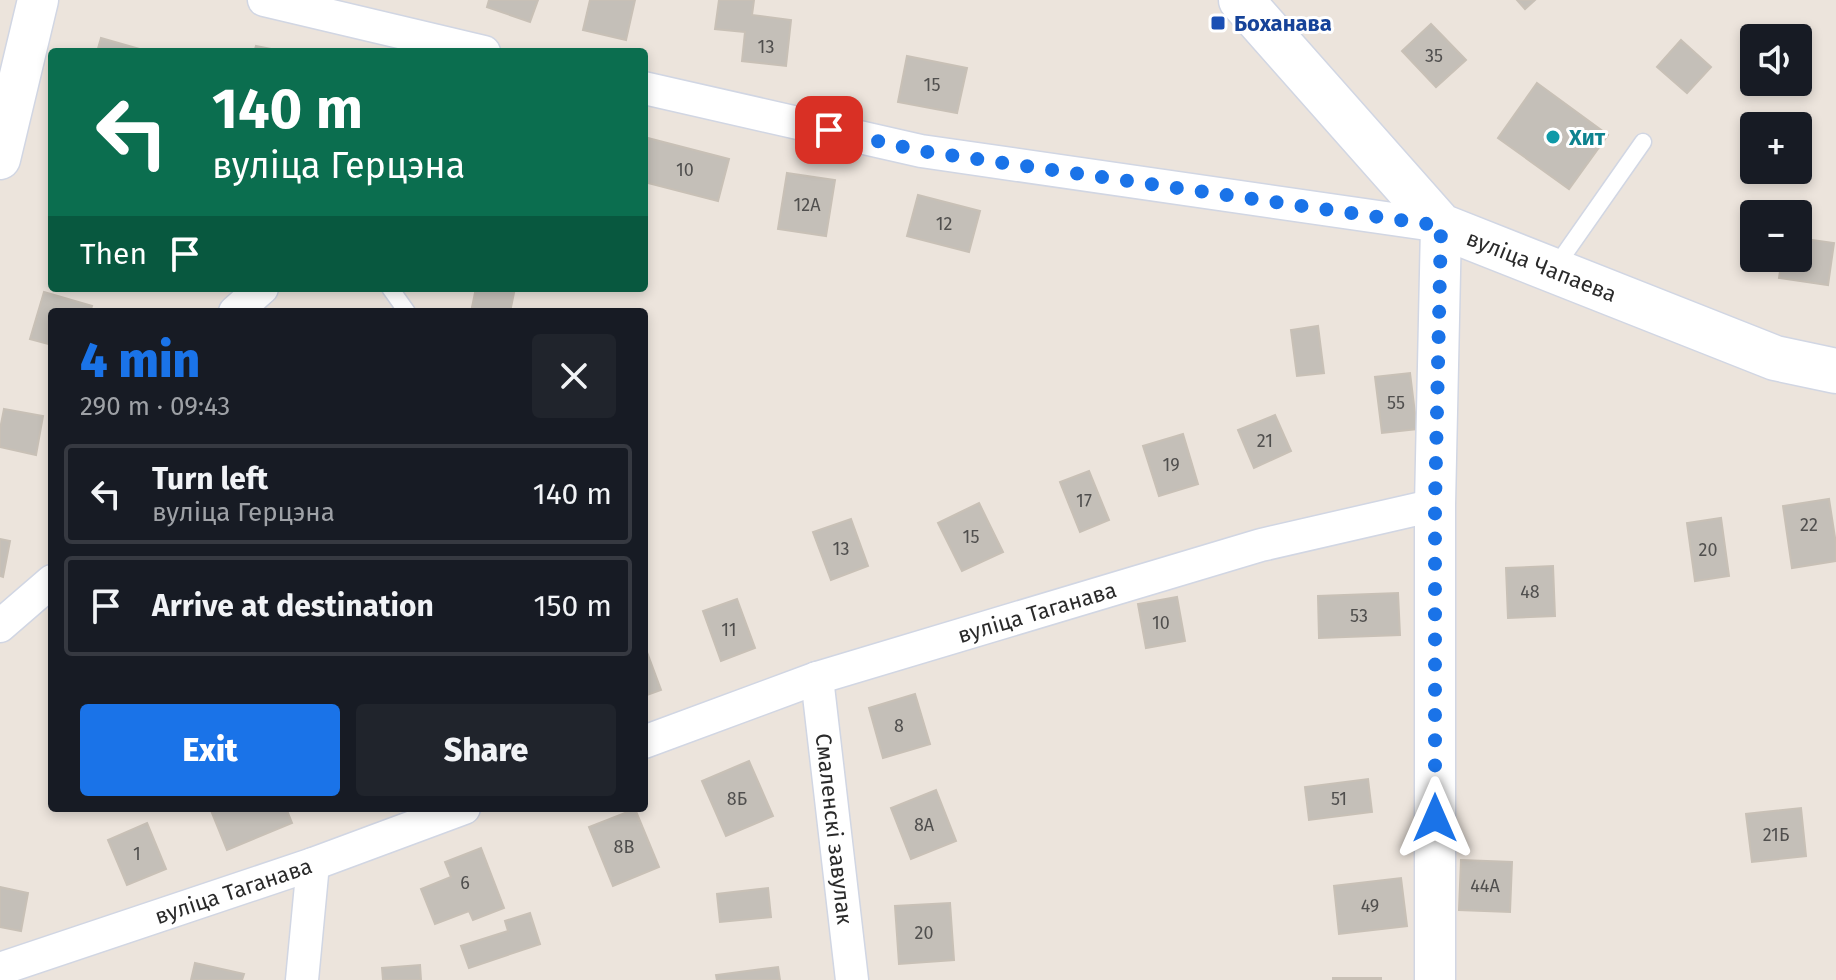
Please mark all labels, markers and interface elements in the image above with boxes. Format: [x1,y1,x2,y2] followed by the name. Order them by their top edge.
[1234,10,1332,37] place label: Боханава
[1209,14,1227,32] marker: Боханава
[1740,24,1812,272] map controls
[1740,24,1812,96] button: sound
[758,36,774,58] house number: 13
[1425,45,1443,67] house number: 35
[924,74,940,96] house number: 15
[212,76,363,143] text: 140 m
[80,80,184,184] icon: left
[795,96,863,164] pin
[807,108,851,152] icon: arrive
[1740,112,1812,184] button: +
[1568,124,1606,151] place label: Хит
[1544,128,1562,146] marker: Хит
[212,144,465,188] text: вуліца Герцэна
[676,159,694,181] house number: 10
[793,194,821,216] house number: 12А
[1740,200,1812,272] button: −
[936,213,952,235] house number: 12
[1463,224,1620,308] street label: вуліца Чапаева
[163,232,207,276] icon: arrive
[80,236,147,272] text: Then
[80,332,200,390] text: 4 min
[532,334,616,418] button: close
[80,391,230,422] text: 290 m · 09:43
[1387,392,1405,414] house number: 55
[1257,430,1273,452] house number: 21
[1162,454,1180,476] house number: 19
[152,461,268,497] text: Turn left
[84,472,128,516] icon: left
[533,476,612,512] text: 140 m
[1076,490,1092,512] house number: 17
[152,497,335,528] text: вуліца Герцэна
[1800,514,1818,536] house number: 22
[963,526,979,548] house number: 15
[833,538,849,560] house number: 13
[1699,539,1717,561] house number: 20
[954,576,1120,649] street label: вуліца Таганава
[1520,581,1540,603] house number: 48
[84,584,128,628] icon: arrive
[152,588,434,624] text: Arrive at destination
[534,588,612,624] text: 150 m
[1350,605,1368,627] house number: 53
[1152,612,1170,634] house number: 10
[721,619,737,641] house number: 11
[80,704,340,796] button: Exit
[356,704,616,796] button: Share
[894,715,904,737] house number: 8
[810,732,859,927] street label: Смаленскі завулак
[1393,776,1477,860] position arrow
[727,788,747,810] house number: 8Б
[1331,788,1347,810] house number: 51
[914,814,935,836] house number: 8А
[1763,824,1789,846] house number: 21Б
[614,836,634,858] house number: 8В
[133,843,141,865] house number: 1
[151,852,316,930] street label: вуліца Таганава
[460,872,470,894] house number: 6
[1470,875,1500,897] house number: 44А
[1361,895,1379,917] house number: 49
[915,922,933,944] house number: 20

